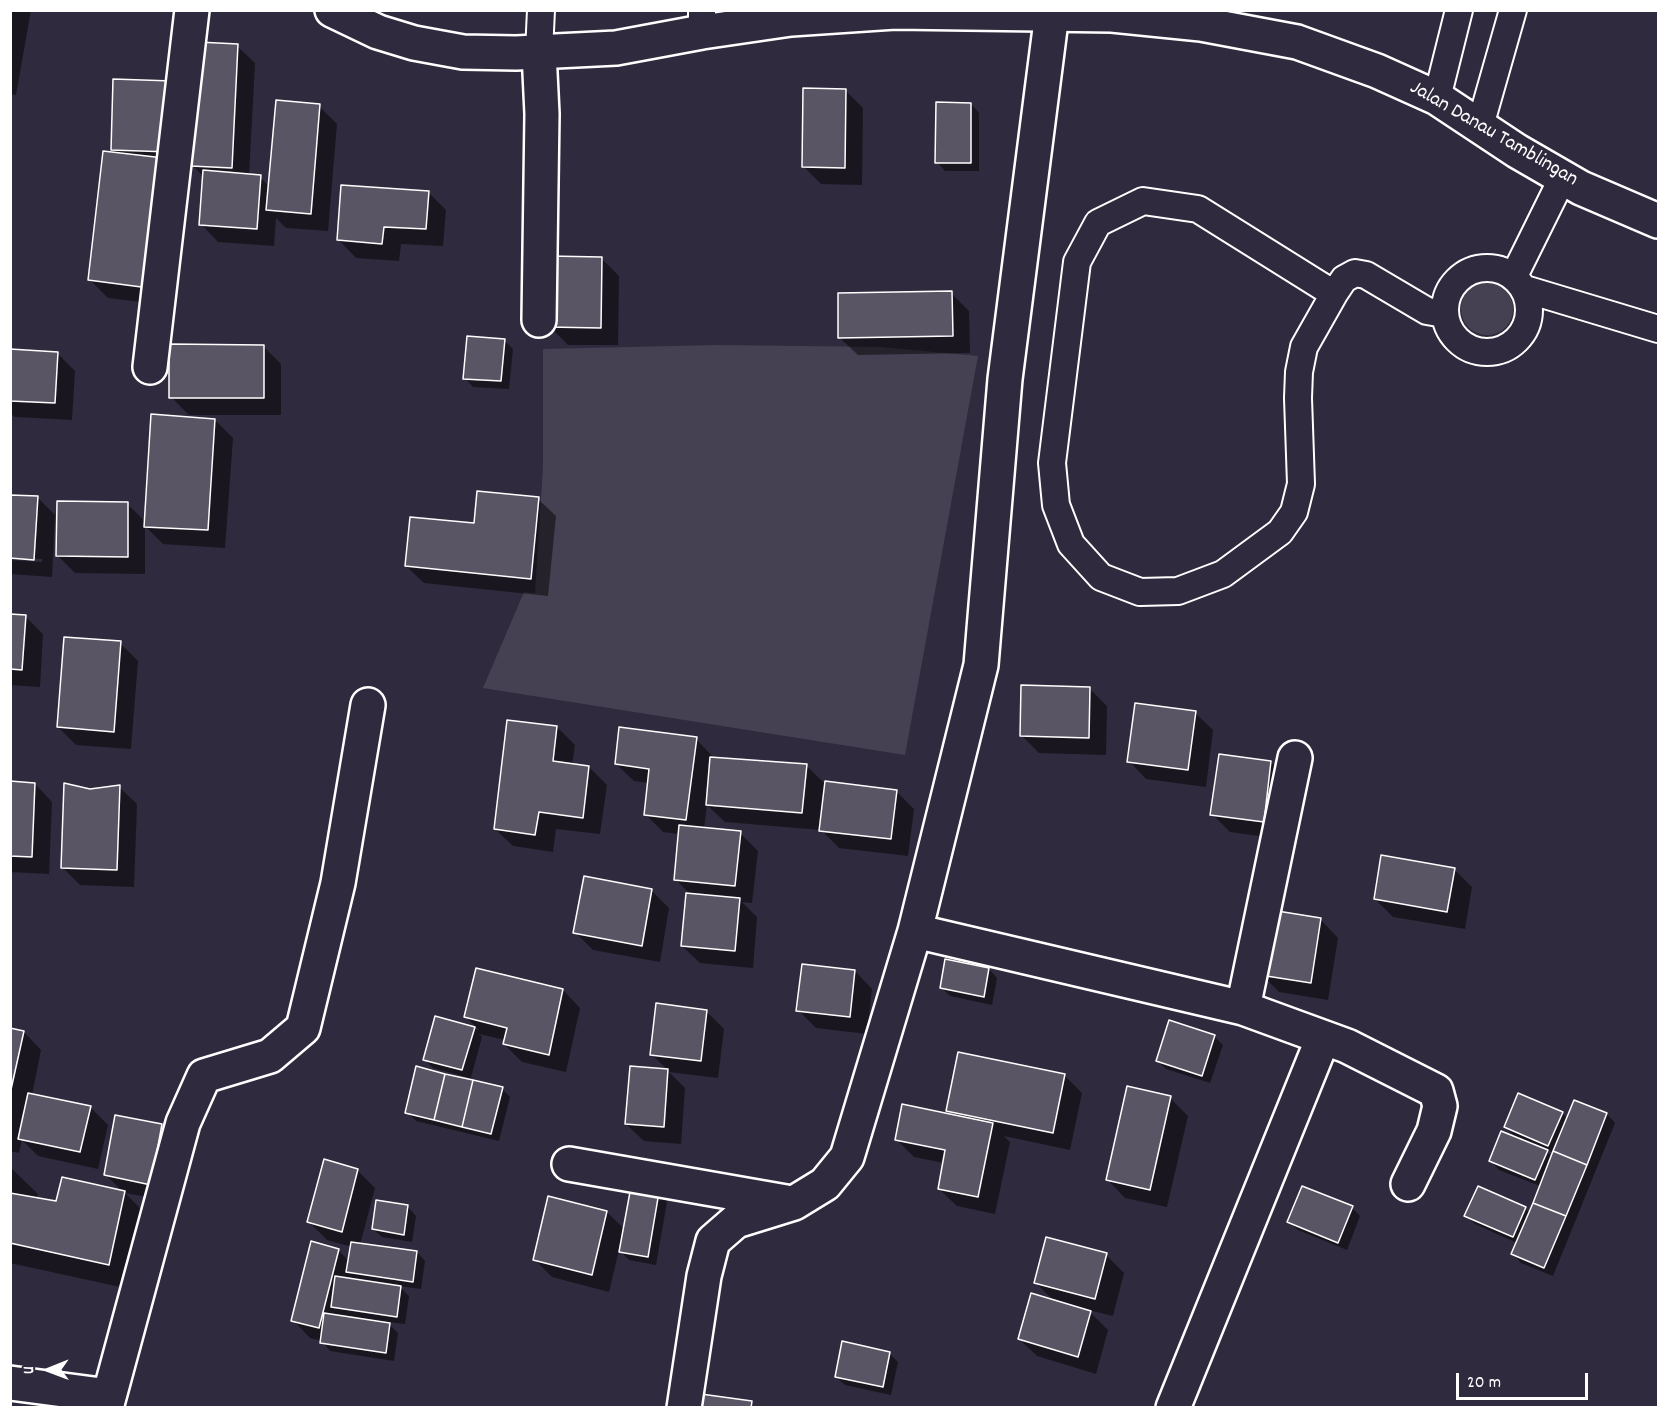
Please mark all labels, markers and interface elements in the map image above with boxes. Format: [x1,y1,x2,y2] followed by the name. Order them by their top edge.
[1404,77,1582,193] street label: Jalan Danau Tamblingan
[18,1340,78,1400] north arrow
[1459,1361,1591,1399] scale bar
[18,1366,41,1374] text: U
[1467,1371,1501,1396] text: 20 m

